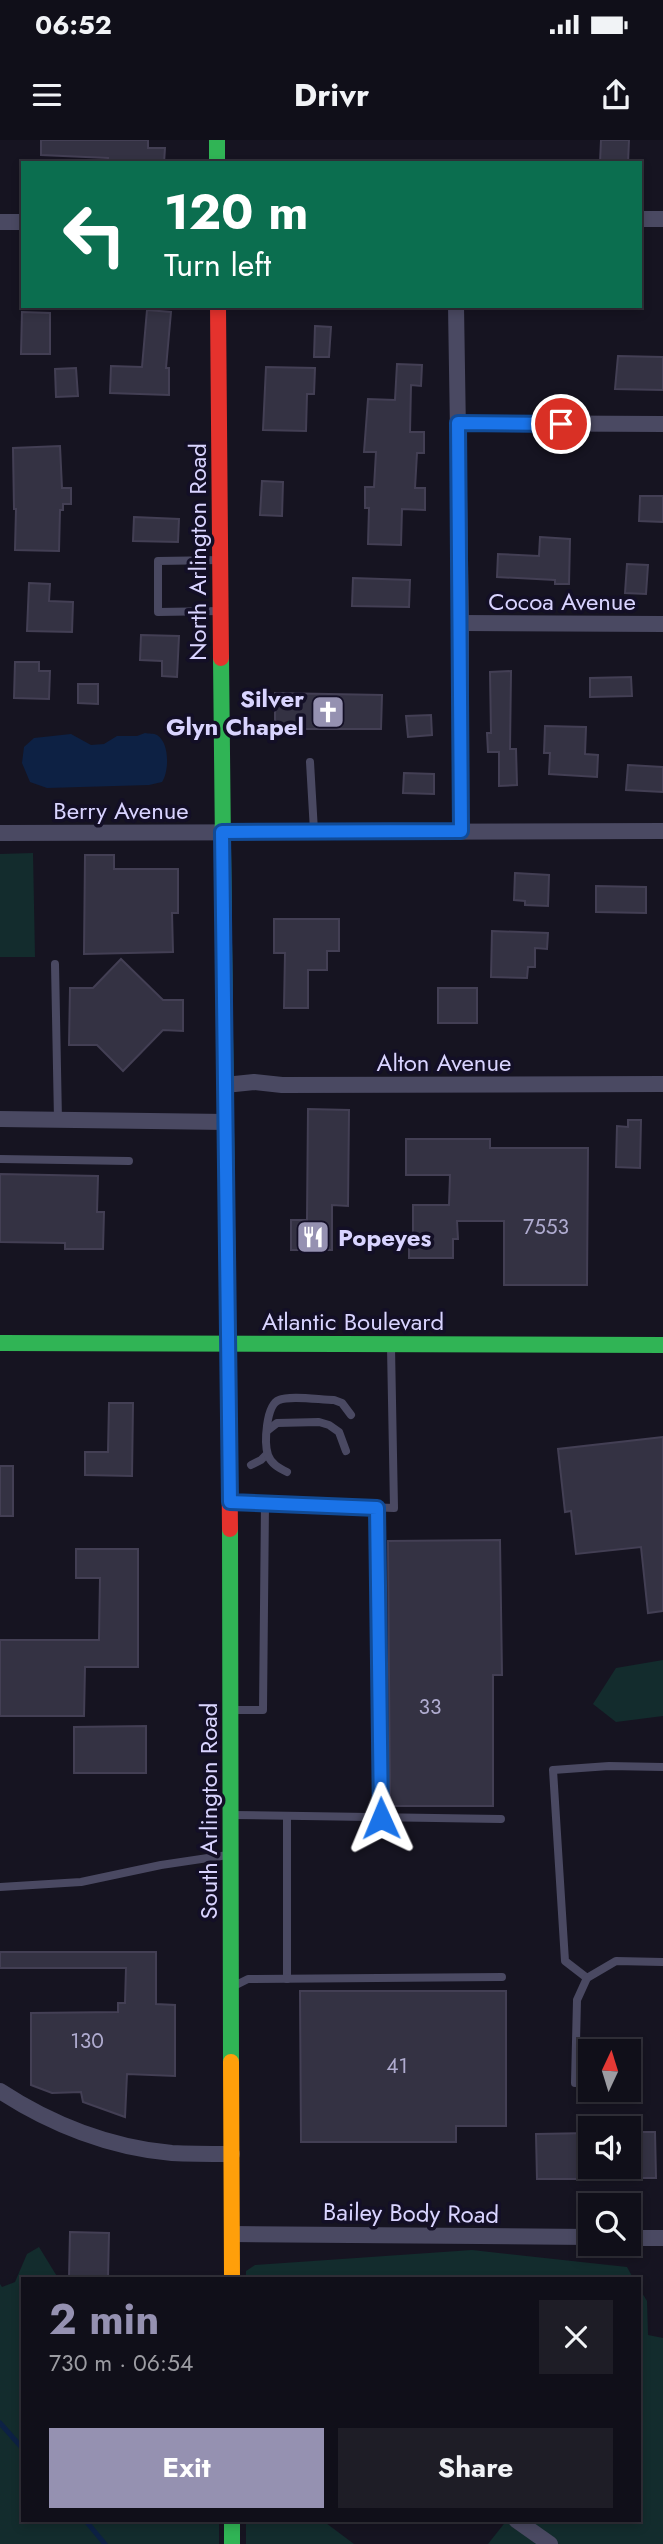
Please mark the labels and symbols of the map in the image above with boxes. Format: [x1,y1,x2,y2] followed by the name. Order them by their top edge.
[531,394,591,454] pin
[180,443,215,661] street label: North Arlington Road
[488,584,636,619] street label: Cocoa Avenue
[166,681,304,744] place label: Silver Glyn Chapel
[309,693,347,731] church icon: Silver Glyn Chapel
[53,793,189,828] street label: Berry Avenue
[377,1045,511,1080] street label: Alton Avenue
[523,1212,569,1242] house number: 7553
[294,1218,332,1256] restaurant icon: Popeyes
[338,1220,431,1255] place label: Popeyes
[262,1304,444,1339] street label: Atlantic Boulevard
[419,1692,441,1722] house number: 33
[191,1703,226,1919] street label: South Arlington Road
[344,1781,418,1855] position arrow
[70,2026,104,2056] house number: 130
[578,2039,640,2102] north arrow
[386,2051,408,2081] house number: 41
[323,2194,499,2232] street label: Bailey Body Road

